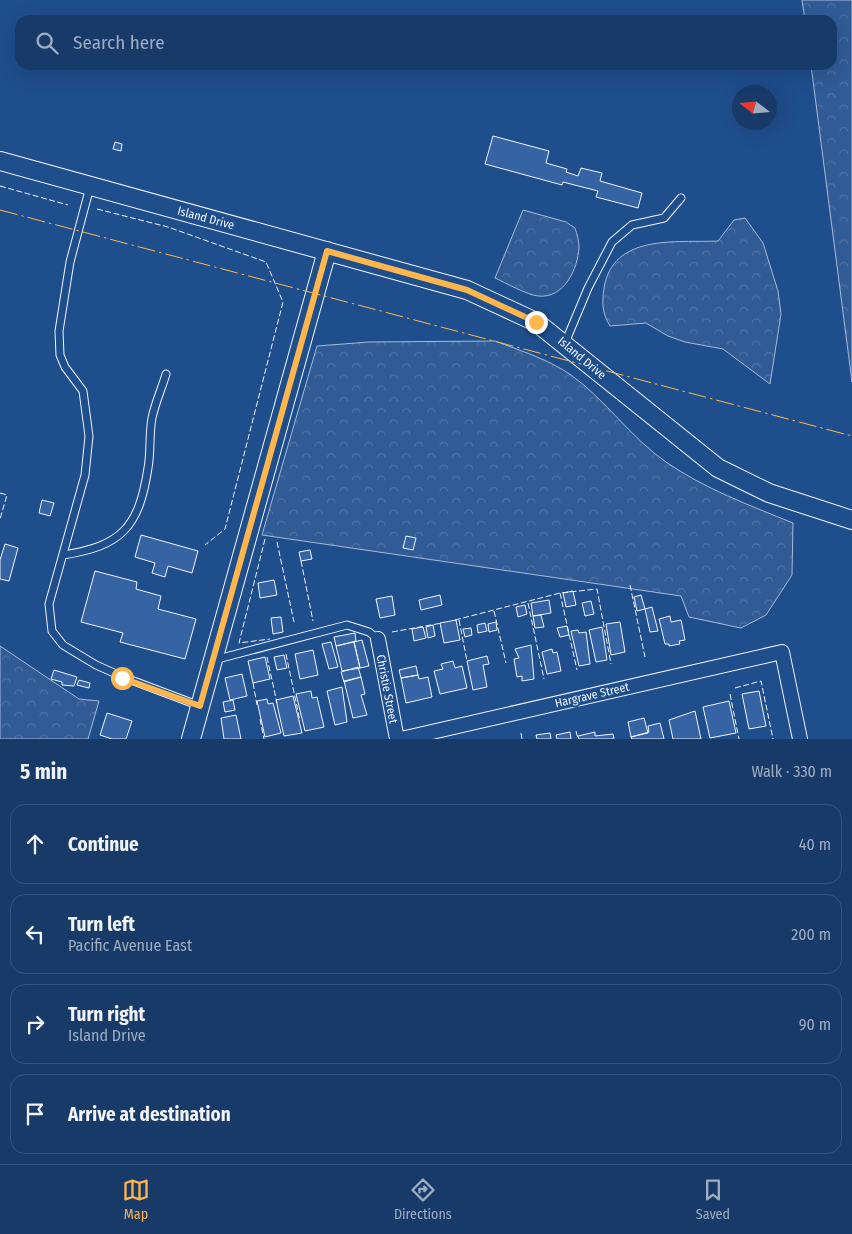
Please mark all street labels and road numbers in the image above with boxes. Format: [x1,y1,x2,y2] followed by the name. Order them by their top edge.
[176,204,236,232] street label: Island Drive
[555,334,609,382] street label: Island Drive
[373,653,401,725] street label: Christie Street
[553,680,631,710] street label: Hargrave Street

